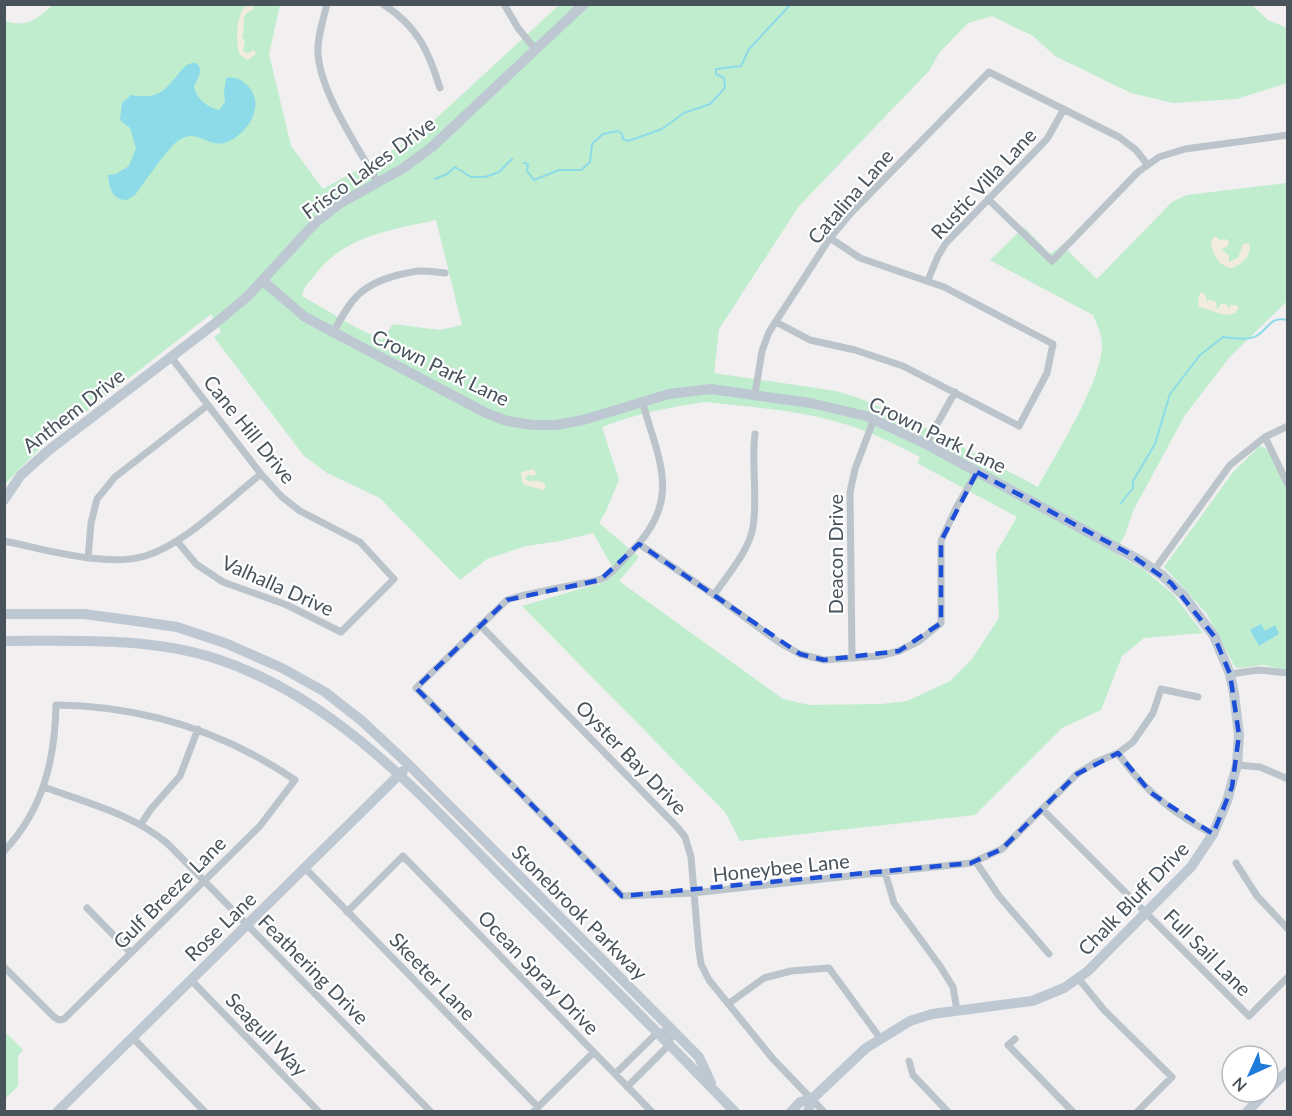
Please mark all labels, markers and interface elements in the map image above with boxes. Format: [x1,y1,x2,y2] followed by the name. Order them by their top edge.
[297,111,439,223] street label: Frisco Lakes Drive
[925,123,1041,243] street label: Rustic Villa Lane
[802,144,898,248] street label: Catalina Lane
[369,323,513,411] street label: Crown Park Lane
[17,363,129,457] street label: Anthem Drive
[199,370,301,488] street label: Cane Hill Drive
[866,390,1010,478] street label: Crown Park Lane
[823,494,847,614] street label: Deacon Drive
[218,550,338,620] street label: Valhalla Drive
[571,695,693,819] street label: Oyster Bay Drive
[108,831,230,953] street label: Gulf Breeze Lane
[1073,836,1193,960] street label: Chalk Bluff Drive
[507,839,653,985] street label: Stonebrook Parkway
[711,848,851,886] street label: Honeybee Lane
[179,886,261,966] street label: Rose Lane
[1159,903,1257,1001] street label: Full Sail Lane
[474,905,604,1039] street label: Ocean Spray Drive
[254,909,374,1029] street label: Feathering Drive
[385,927,481,1025] street label: Skeeter Lane
[221,987,313,1081] street label: Seagull Way
[1220,1044,1280,1104] north arrow
[1228,1074,1250,1096] text: N

